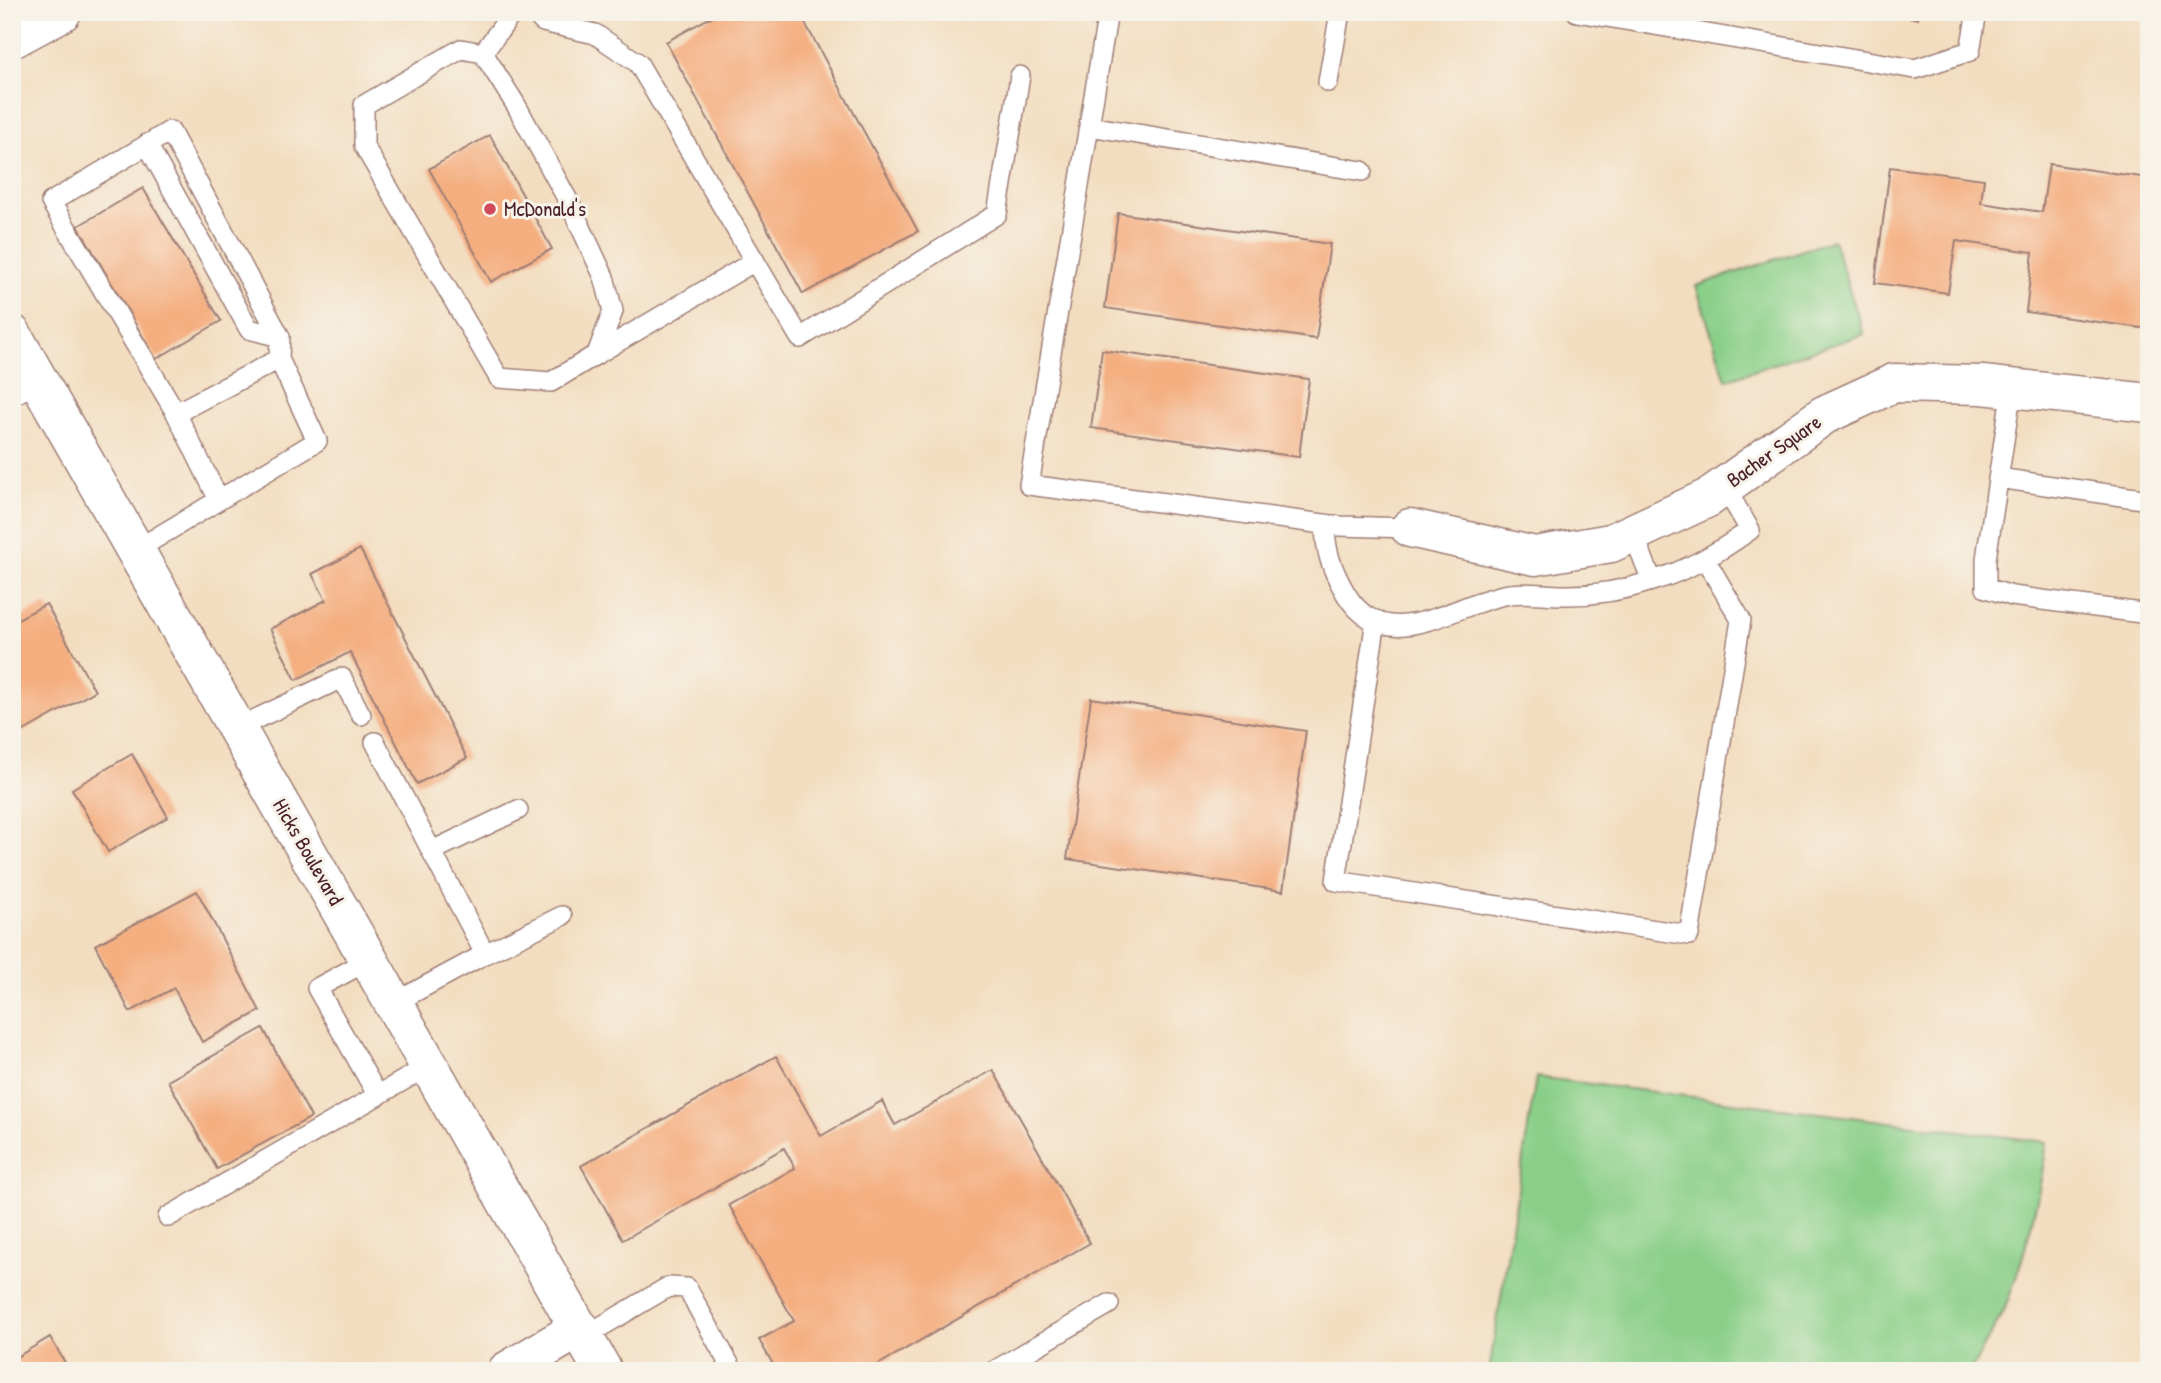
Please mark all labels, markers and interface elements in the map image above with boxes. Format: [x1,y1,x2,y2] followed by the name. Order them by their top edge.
[504,194,586,223] place label: McDonald's
[482,201,498,217] marker: McDonald's
[1721,407,1827,494] street label: Bacher Square
[266,793,351,910] street label: Hicks Boulevard

